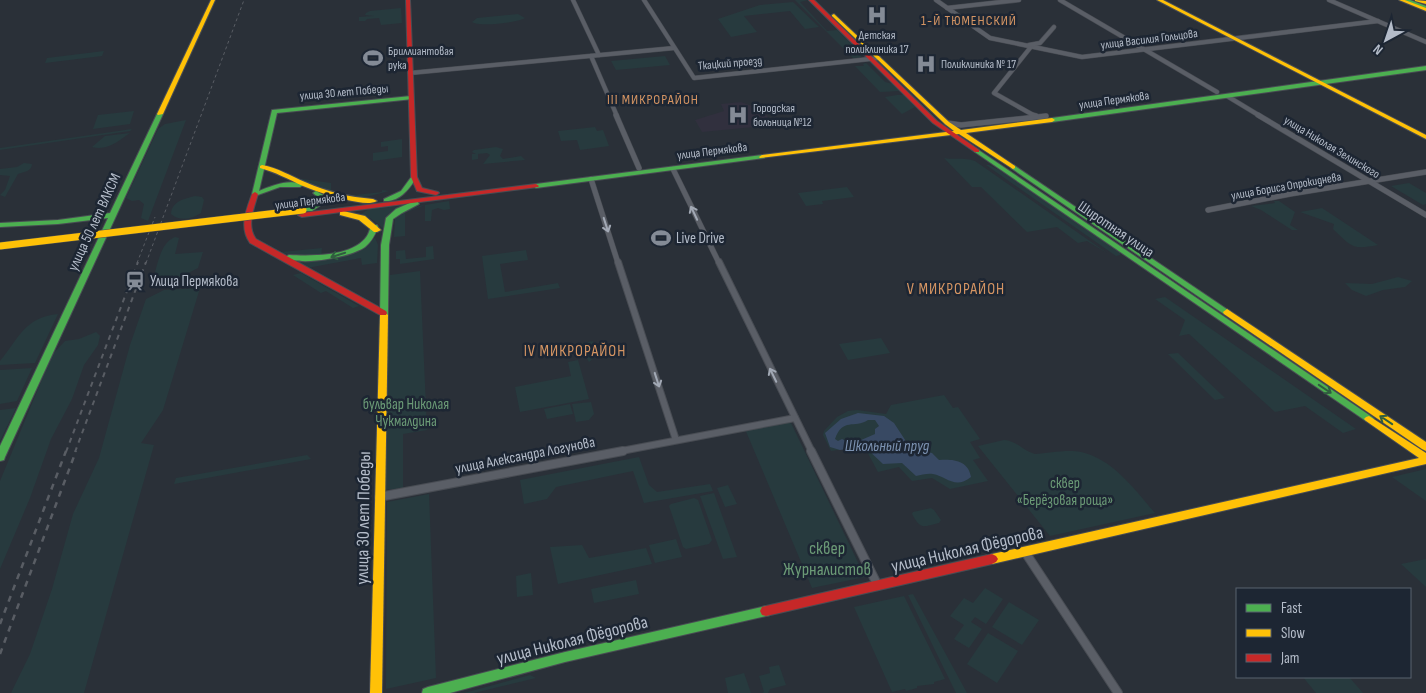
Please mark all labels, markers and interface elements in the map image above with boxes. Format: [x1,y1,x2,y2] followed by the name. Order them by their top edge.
[866,4,888,26] hospital icon: Детская поликлиника 17
[921,12,1017,29] district label: 1-Й ТЮМЕНСКИЙ
[1361,15,1411,65] north arrow
[1100,26,1199,53] street label: улица Василия Гольцова
[845,28,909,57] place label: Детская поликлиника 17
[1370,41,1386,58] text: N
[388,44,454,73] place label: Бриллиантовая рука
[362,47,384,69] sports icon: Бриллиантовая рука
[697,53,763,74] street label: Ткацкий проезд
[915,53,937,75] hospital icon: Поликлиника № 17
[941,57,1016,72] place label: Поликлиника № 17
[299,81,389,104] street label: улица 30 лет Победы
[1078,88,1151,113] street label: улица Пермякова
[607,91,699,108] district label: III МИКРОРАЙОН
[753,101,812,130] place label: Городская больница №12
[727,104,749,126] hospital icon: Городская больница №12
[1281,113,1382,182] street label: улица Николая Зелинского
[676,140,748,163] street label: улица Пермякова
[1230,169,1343,204] street label: улица Бориса Опрокиднева
[64,170,125,274] street label: улица 50 лет ВЛКСМ
[274,190,346,213] street label: улица Пермякова
[1074,197,1158,262] street label: Широтная улица
[689,206,699,221] one-way arrow
[602,217,611,232] one-way arrow
[650,227,672,249] sports icon: Live Drive
[676,229,725,248] place label: Live Drive
[331,250,347,260] one-way arrow
[124,270,146,292] station icon: Улица Пермякова
[150,272,238,291] place label: Улица Пермякова
[907,280,1005,299] district label: V МИКРОРАЙОН
[524,342,626,361] district label: IV МИКРОРАЙОН
[768,368,777,383] one-way arrow
[653,371,662,387] one-way arrow
[1318,384,1332,394] one-way arrow
[363,395,449,431] park label: бульвар Николая Чукмалдина
[1379,415,1393,425] one-way arrow
[454,433,597,478] street label: улица Александра Логунова
[845,437,930,456] water label: Школьный пруд
[352,451,375,585] street label: улица 30 лет Победы
[1017,474,1113,510] park label: сквер «Берёзовая роща»
[889,522,1045,577] street label: улица Николая Фёдорова
[783,538,871,580] park label: сквер Журналистов
[1236,588,1411,678] legend
[1281,599,1303,618] text: Fast
[494,612,650,669] street label: улица Николая Фёдорова
[1281,624,1305,643] text: Slow
[1280,649,1299,668] text: Jam

